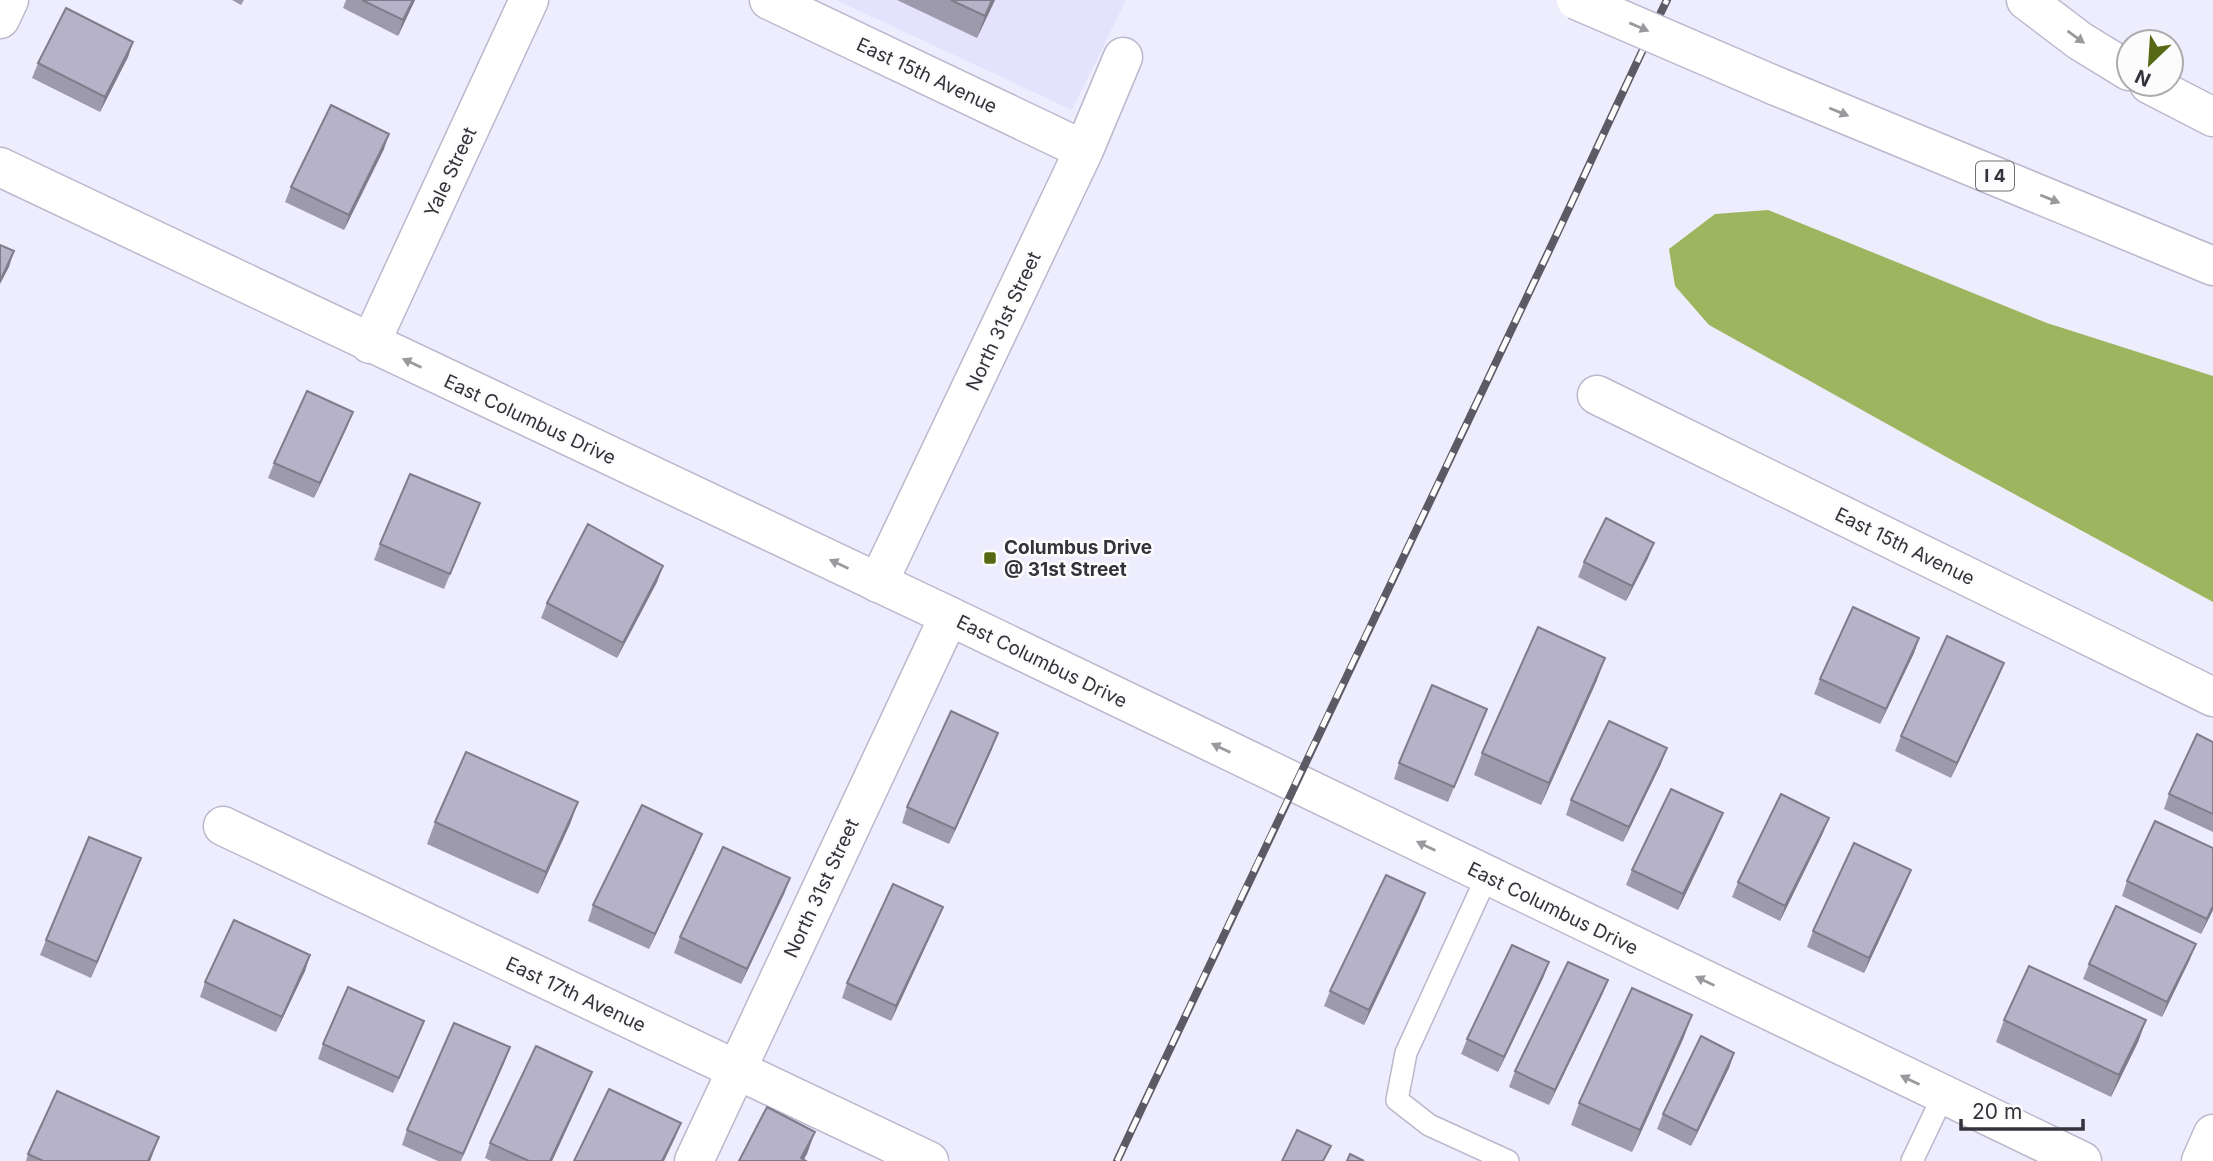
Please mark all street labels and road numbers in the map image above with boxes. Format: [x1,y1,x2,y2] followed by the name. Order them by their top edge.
[853,33,1001,118] street label: East 15th Avenue
[420,123,481,221] street label: Yale Street
[1976,162,2014,190] road number: I 4
[961,248,1046,394] street label: North 31st Street
[440,370,619,469] street label: East Columbus Drive
[1831,503,1978,590] street label: East 15th Avenue
[953,610,1131,713] street label: East Columbus Drive
[779,815,864,961] street label: North 31st Street
[1464,857,1642,960] street label: East Columbus Drive
[502,952,649,1037] street label: East 17th Avenue

